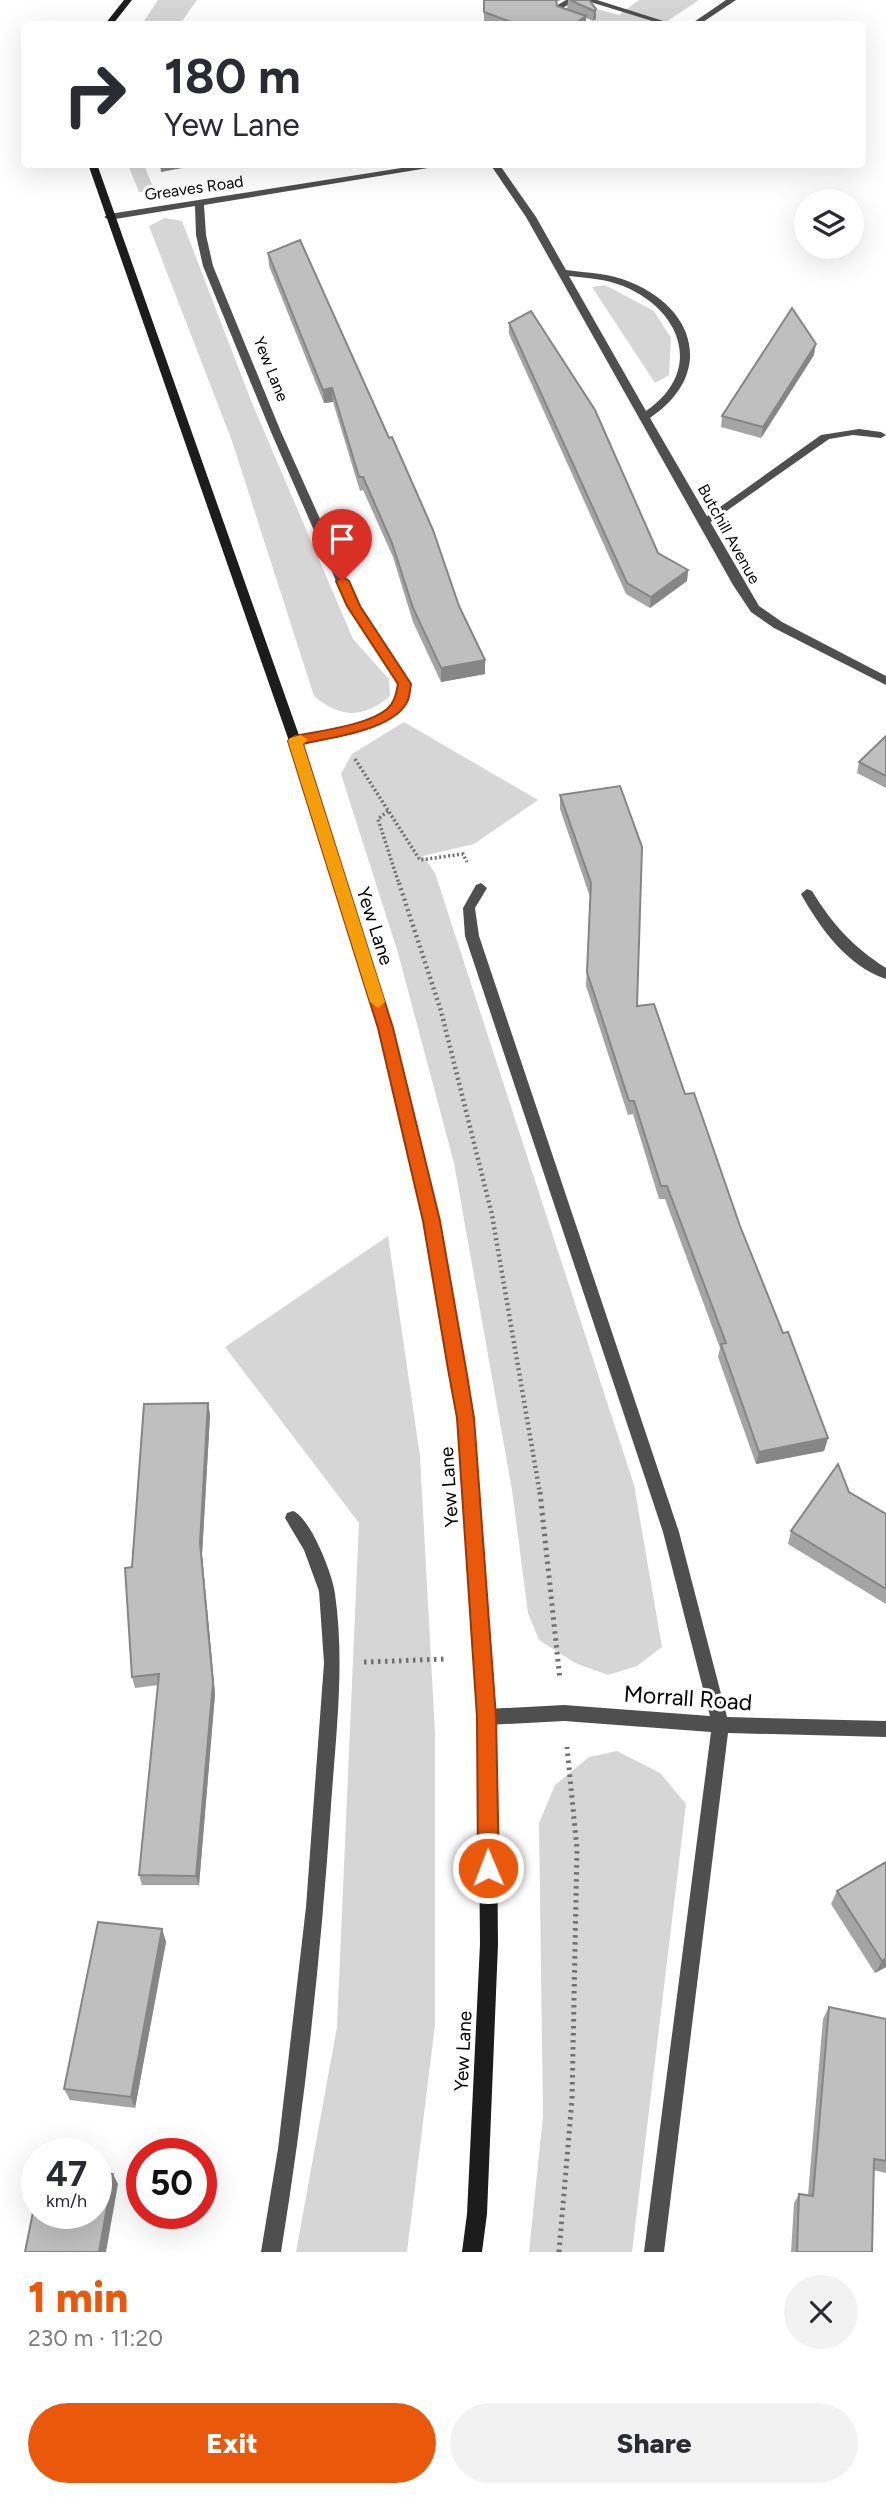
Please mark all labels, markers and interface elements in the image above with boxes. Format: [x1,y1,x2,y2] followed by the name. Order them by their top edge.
[164,46,301,105] text: 180 m
[49,49,140,140] icon: right
[164,106,300,144] text: Yew Lane
[143,172,245,204] street label: Greaves Road
[794,189,864,259] map controls
[794,189,864,259] button: layers
[249,334,293,404] street label: Yew Lane
[694,481,764,587] street label: Butchill Avenue
[312,509,372,581] pin
[323,520,361,558] icon: arrive
[352,884,398,968] street label: Yew Lane
[435,1446,463,1528] street label: Yew Lane
[623,1680,753,1716] street label: Morrall Road
[451,1831,525,1905] position arrow
[449,2010,477,2092] street label: Yew Lane
[126,2138,217,2229] speed limit sign: 50
[46,2153,87,2195] text: 47
[46,2190,87,2212] text: km/h
[28,2272,128,2323] text: 1 min
[784,2275,858,2349] button: close
[28,2324,163,2352] text: 230 m · 11:20
[28,2403,436,2483] button: Exit
[450,2403,858,2483] button: Share

